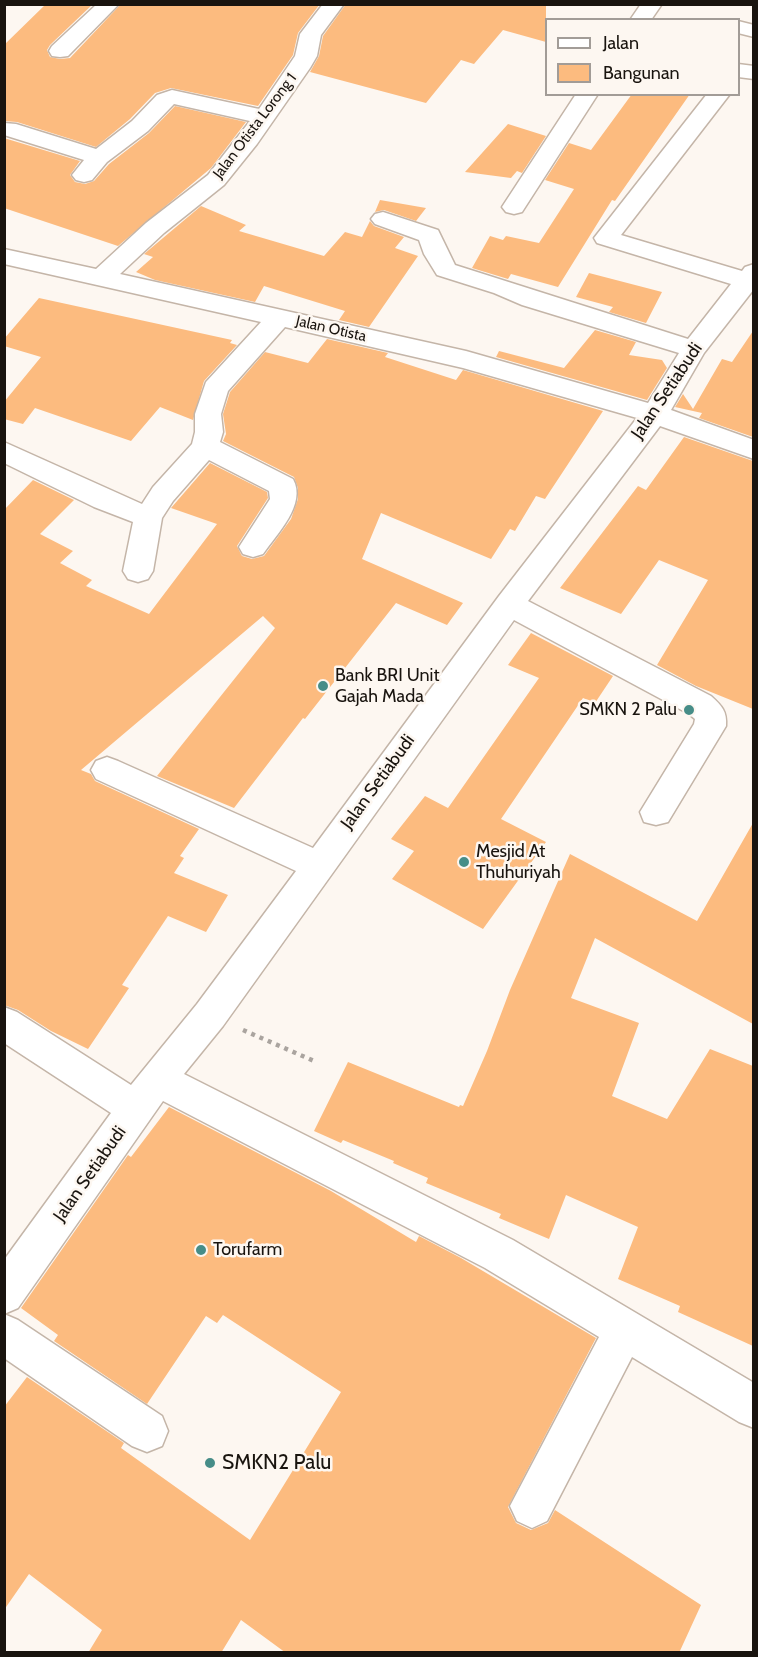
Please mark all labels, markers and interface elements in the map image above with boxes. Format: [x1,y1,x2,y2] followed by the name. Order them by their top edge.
[545,18,740,96] legend
[603,32,639,54] text: Jalan
[603,62,680,84] text: Bangunan
[209,70,301,182] street label: Jalan Otista Lorong 1
[294,312,368,346] street label: Jalan Otista
[627,339,707,443] street label: Jalan Setiabudi
[335,665,439,708] place label: Bank BRI Unit Gajah Mada
[316,679,330,693] marker: Bank BRI Unit Gajah Mada
[579,699,677,721] place label: SMKN 2 Palu
[682,703,696,717] marker: SMKN 2 Palu
[336,731,420,833] street label: Jalan Setiabudi
[476,841,561,884] place label: Mesjid At Thuhuriyah
[457,855,471,869] marker: Mesjid At Thuhuriyah
[49,1122,131,1226] street label: Jalan Setiabudi
[213,1239,282,1261] place label: Torufarm
[194,1243,208,1257] marker: Torufarm
[222,1450,331,1476] place label: SMKN2 Palu
[203,1456,217,1470] marker: SMKN2 Palu

